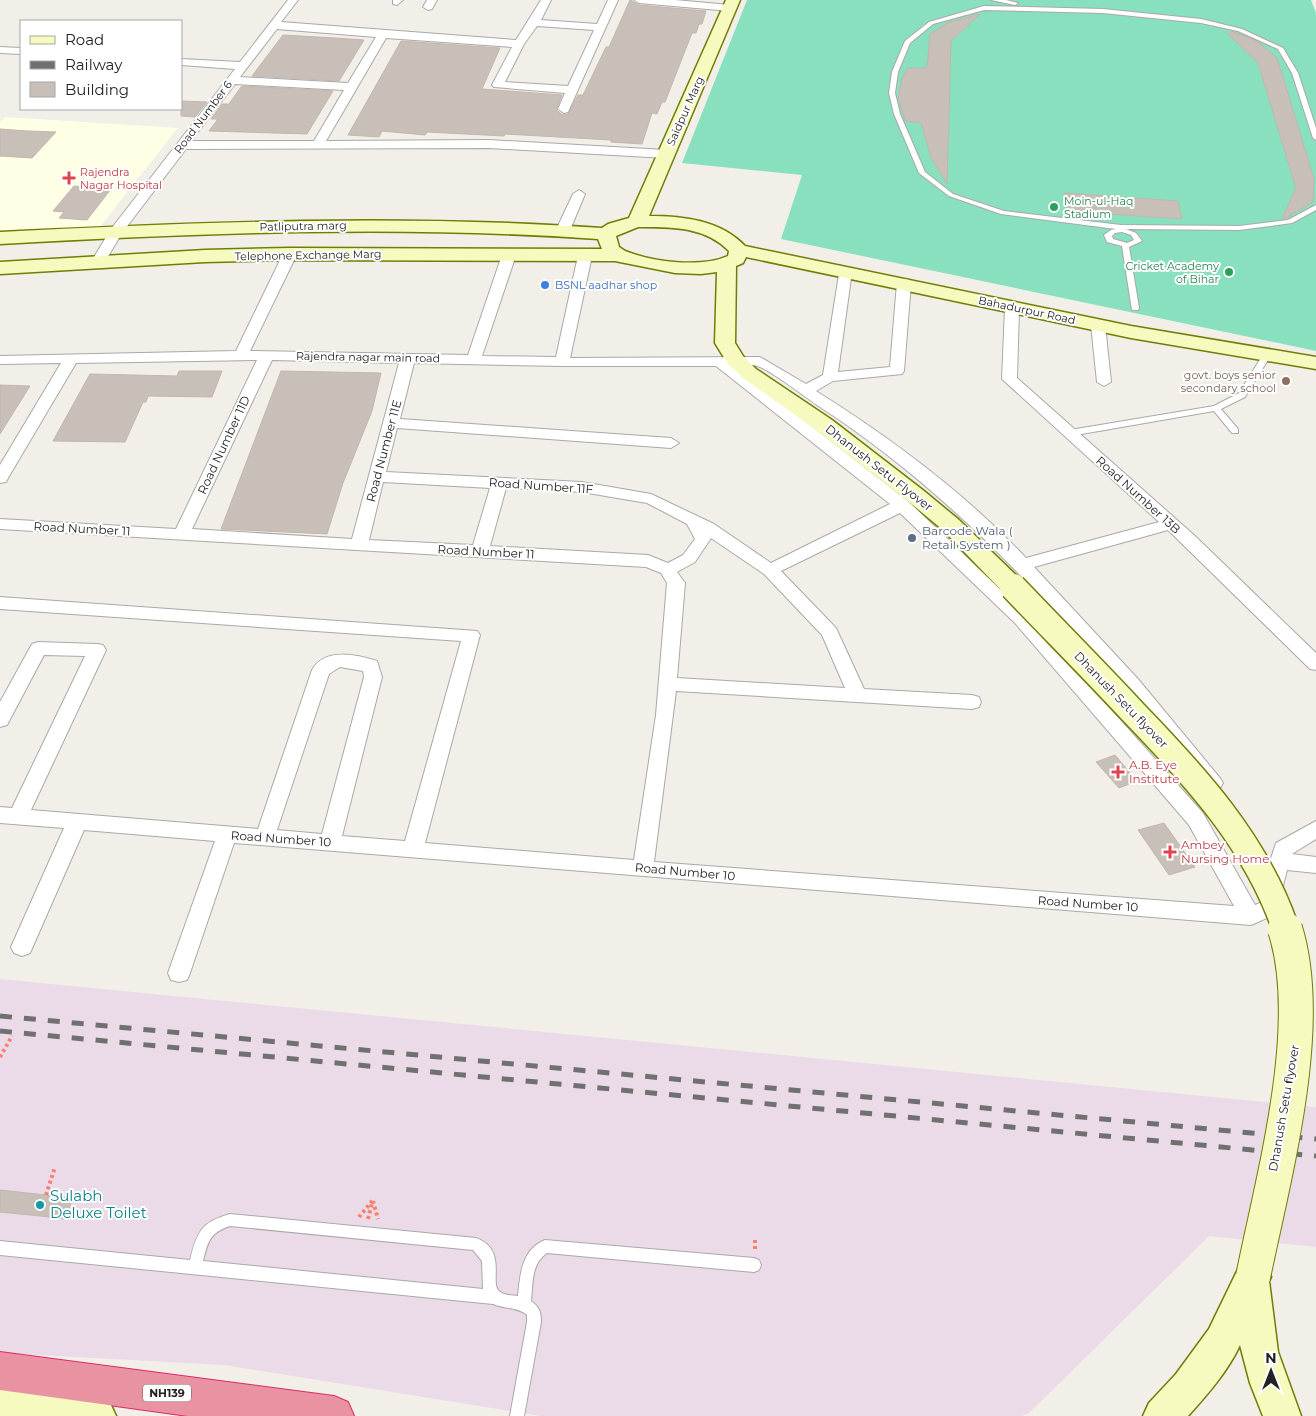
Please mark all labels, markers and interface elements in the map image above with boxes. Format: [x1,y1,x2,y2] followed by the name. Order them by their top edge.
[20,20,182,110] legend
[65,30,104,49] text: Road
[65,55,123,74] text: Railway
[663,74,707,148] street label: Saidpur Marg
[171,78,235,156] street label: Road Number 6
[65,80,129,99] text: Building
[80,165,162,192] place label: Rajendra Nagar Hospital
[62,171,76,185] marker: Rajendra Nagar Hospital
[1064,194,1133,221] place label: Moin-ul-Haq Stadium
[1048,201,1060,213] marker: Moin-ul-Haq Stadium
[259,218,347,234] street label: Patliputra marg
[234,247,382,263] street label: Telephone Exchange Marg
[1125,259,1219,286] place label: Cricket Academy of Bihar
[1223,266,1235,278] marker: Cricket Academy of Bihar
[555,278,657,292] place label: BSNL aadhar shop
[539,279,551,291] marker: BSNL aadhar shop
[977,293,1077,327] street label: Bahadurpur Road
[296,349,440,365] street label: Rajendra nagar main road
[1181,368,1276,395] place label: govt. boys senior secondary school
[1280,375,1292,387] marker: govt. boys senior secondary school
[194,393,253,496] street label: Road Number 11D
[363,398,404,504] street label: Road Number 11E
[823,421,936,514] street label: Dhanush Setu Flyover
[1093,453,1184,537] street label: Road Number 13B
[488,474,594,497] street label: Road Number 11F
[33,518,131,539] street label: Road Number 11
[922,523,1013,552] place label: Barcode Wala ( Retail System )
[906,532,918,544] marker: Barcode Wala ( Retail System )
[437,541,535,562] street label: Road Number 11
[1071,648,1171,751] street label: Dhanush Setu flyover
[1129,757,1179,786] place label: A.B. Eye Institute
[1111,765,1125,779] marker: A.B. Eye Institute
[230,828,332,849] street label: Road Number 10
[1181,837,1269,866] place label: Ambey Nursing Home
[1163,845,1177,859] marker: Ambey Nursing Home
[634,860,736,883] street label: Road Number 10
[1037,893,1139,914] street label: Road Number 10
[1265,1043,1302,1172] street label: Dhanush Setu flyover
[50,1186,147,1222] place label: Sulabh Deluxe Toilet
[34,1199,46,1211] marker: Sulabh Deluxe Toilet
[1246,1346,1296,1396] north arrow
[1265,1349,1277,1367] text: N
[143,1385,191,1402] road number: NH139

